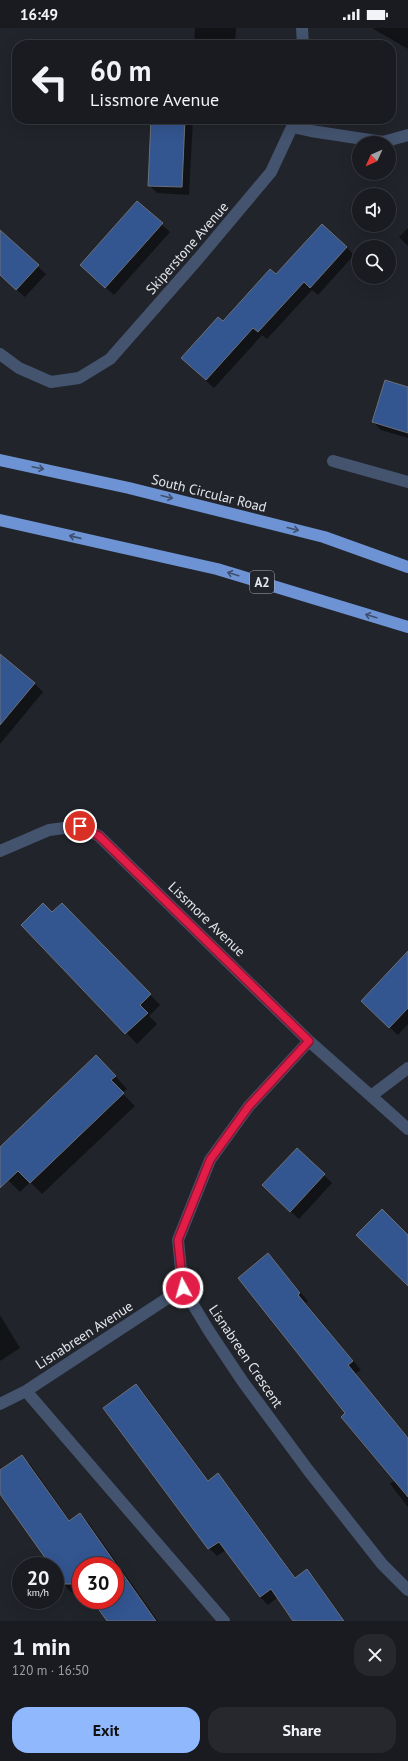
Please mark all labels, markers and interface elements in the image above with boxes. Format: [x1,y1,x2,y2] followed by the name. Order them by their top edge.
[20,5,58,24] text: 16:49
[90,52,151,89] text: 60 m
[24,56,76,108] icon: left
[90,88,219,111] text: Lissmore Avenue
[352,136,396,180] north arrow
[352,136,396,284] map controls
[352,188,396,232] button: sound
[142,198,232,298] street label: Skiperstone Avenue
[352,240,396,284] button: search
[31,465,44,473] one-way arrow
[149,470,269,516] street label: South Circular Road
[160,494,173,502] one-way arrow
[286,526,299,534] one-way arrow
[69,532,82,540] one-way arrow
[227,570,240,577] one-way arrow
[250,571,274,593] road number: A2
[364,612,377,619] one-way arrow
[63,809,97,843] pin
[69,815,91,837] icon: arrive
[165,878,249,960] street label: Lissmore Avenue
[162,1267,204,1309] position arrow
[32,1297,136,1373] street label: Lisnabreen Avenue
[205,1301,287,1411] street label: Lisnabreen Crescent
[72,1557,124,1609] speed limit sign: 30
[27,1565,49,1591] text: 20
[27,1586,49,1599] text: km/h
[12,1631,71,1662] text: 1 min
[354,1634,396,1676] button: close
[12,1662,89,1679] text: 120 m · 16:50
[12,1707,200,1753] button: Exit
[208,1707,396,1753] button: Share

